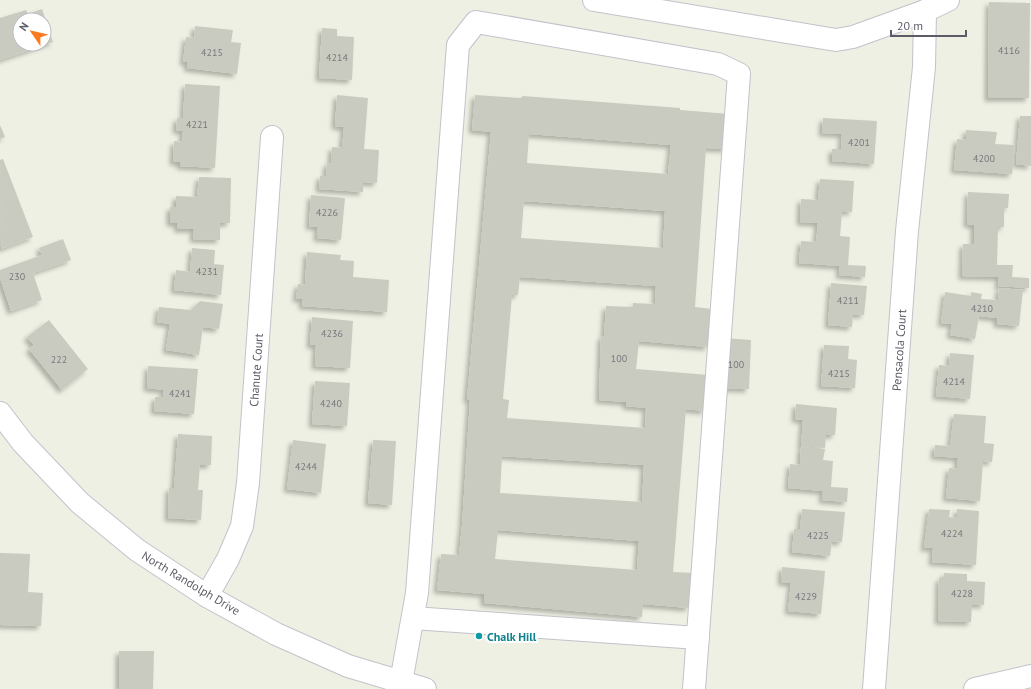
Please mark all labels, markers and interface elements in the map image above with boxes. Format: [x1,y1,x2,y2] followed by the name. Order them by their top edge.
[12,12,52,52] north arrow
[891,12,966,38] scale bar
[897,18,923,33] text: 20 m
[16,19,32,33] text: N
[998,44,1020,57] house number: 4116
[201,46,223,59] house number: 4215
[326,51,348,64] house number: 4214
[186,118,208,131] house number: 4221
[848,136,870,149] house number: 4201
[973,152,995,165] house number: 4200
[316,206,338,219] house number: 4226
[196,265,218,278] house number: 4231
[9,270,26,283] house number: 230
[837,294,859,307] house number: 4211
[971,302,993,315] house number: 4210
[889,309,909,391] street label: Pensacola Court
[321,327,343,340] house number: 4236
[246,333,266,407] street label: Chanute Court
[611,352,628,365] house number: 100
[51,353,67,366] house number: 222
[728,358,745,371] house number: 100
[828,367,850,380] house number: 4215
[943,375,965,388] house number: 4214
[169,387,191,400] house number: 4241
[320,397,342,410] house number: 4240
[295,460,317,473] house number: 4244
[941,527,963,540] house number: 4224
[807,529,829,542] house number: 4225
[139,548,243,618] street label: North Randolph Drive
[951,587,973,600] house number: 4228
[795,590,817,603] house number: 4229
[487,629,537,644] place label: Chalk Hill
[474,631,484,641] marker: Chalk Hill

